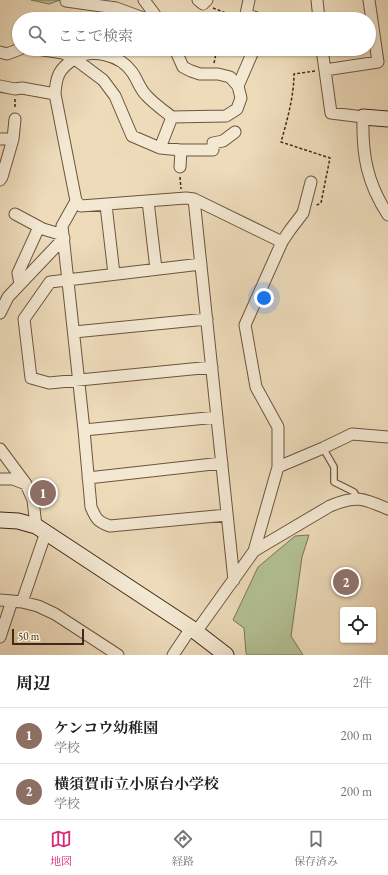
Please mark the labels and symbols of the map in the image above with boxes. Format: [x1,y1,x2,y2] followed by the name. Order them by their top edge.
[254,288,274,308] your location
[30,478,56,508] pin: 1
[333,567,359,597] pin: 2
[12,627,84,646] scale bar

